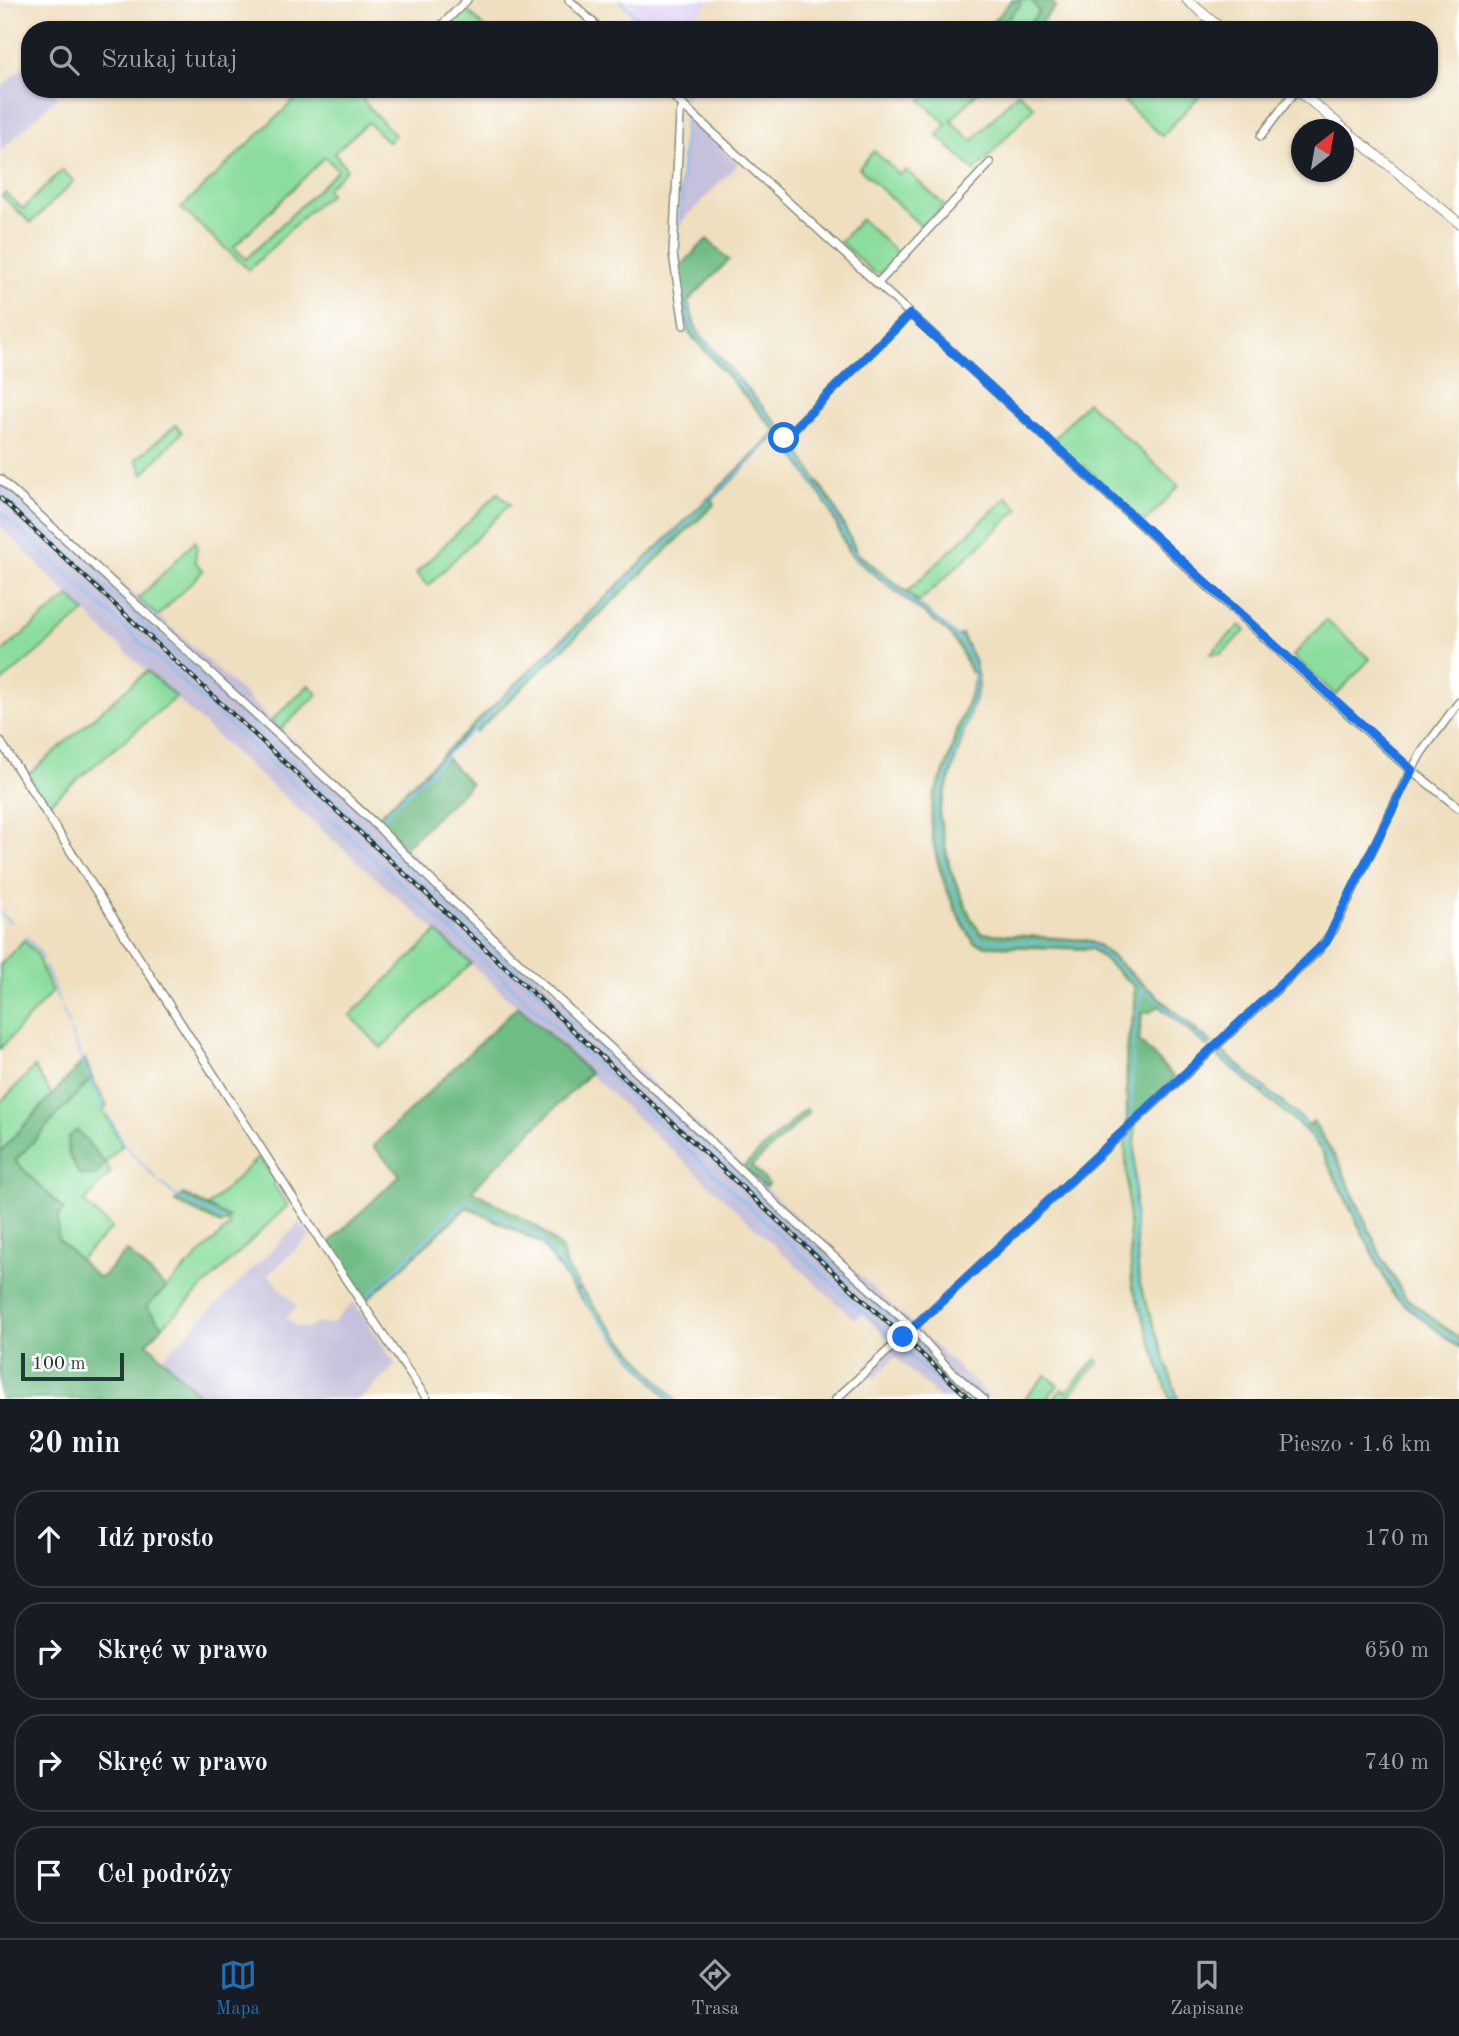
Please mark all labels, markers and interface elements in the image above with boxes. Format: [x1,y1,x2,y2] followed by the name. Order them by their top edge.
[21,21,1438,98] search box
[45,41,83,79] icon: search
[101,47,238,73] text: Szukaj tutaj
[1291,119,1354,182] north arrow
[768,422,799,453] route start
[887,1321,918,1352] route end
[21,1350,124,1382] scale bar
[32,1355,85,1374] text: 100 m
[28,1429,121,1459] text: 20 min
[1278,1433,1431,1456] text: Pieszo · 1.6 km
[30,1520,68,1558] icon: ahead
[97,1526,214,1552] text: Idź prosto
[1364,1527,1429,1550] text: 170 m
[30,1632,68,1670] icon: right
[97,1638,268,1664] text: Skręć w prawo
[1364,1639,1429,1662] text: 650 m
[30,1744,68,1782] icon: right
[97,1750,268,1776] text: Skręć w prawo
[1364,1751,1429,1774] text: 740 m
[30,1856,68,1894] icon: arrive
[97,1862,233,1888] text: Cel podróży
[215,1956,260,2021] tab: Mapa
[691,1956,739,2021] tab: Trasa
[1170,1956,1244,2021] tab: Zapisane

